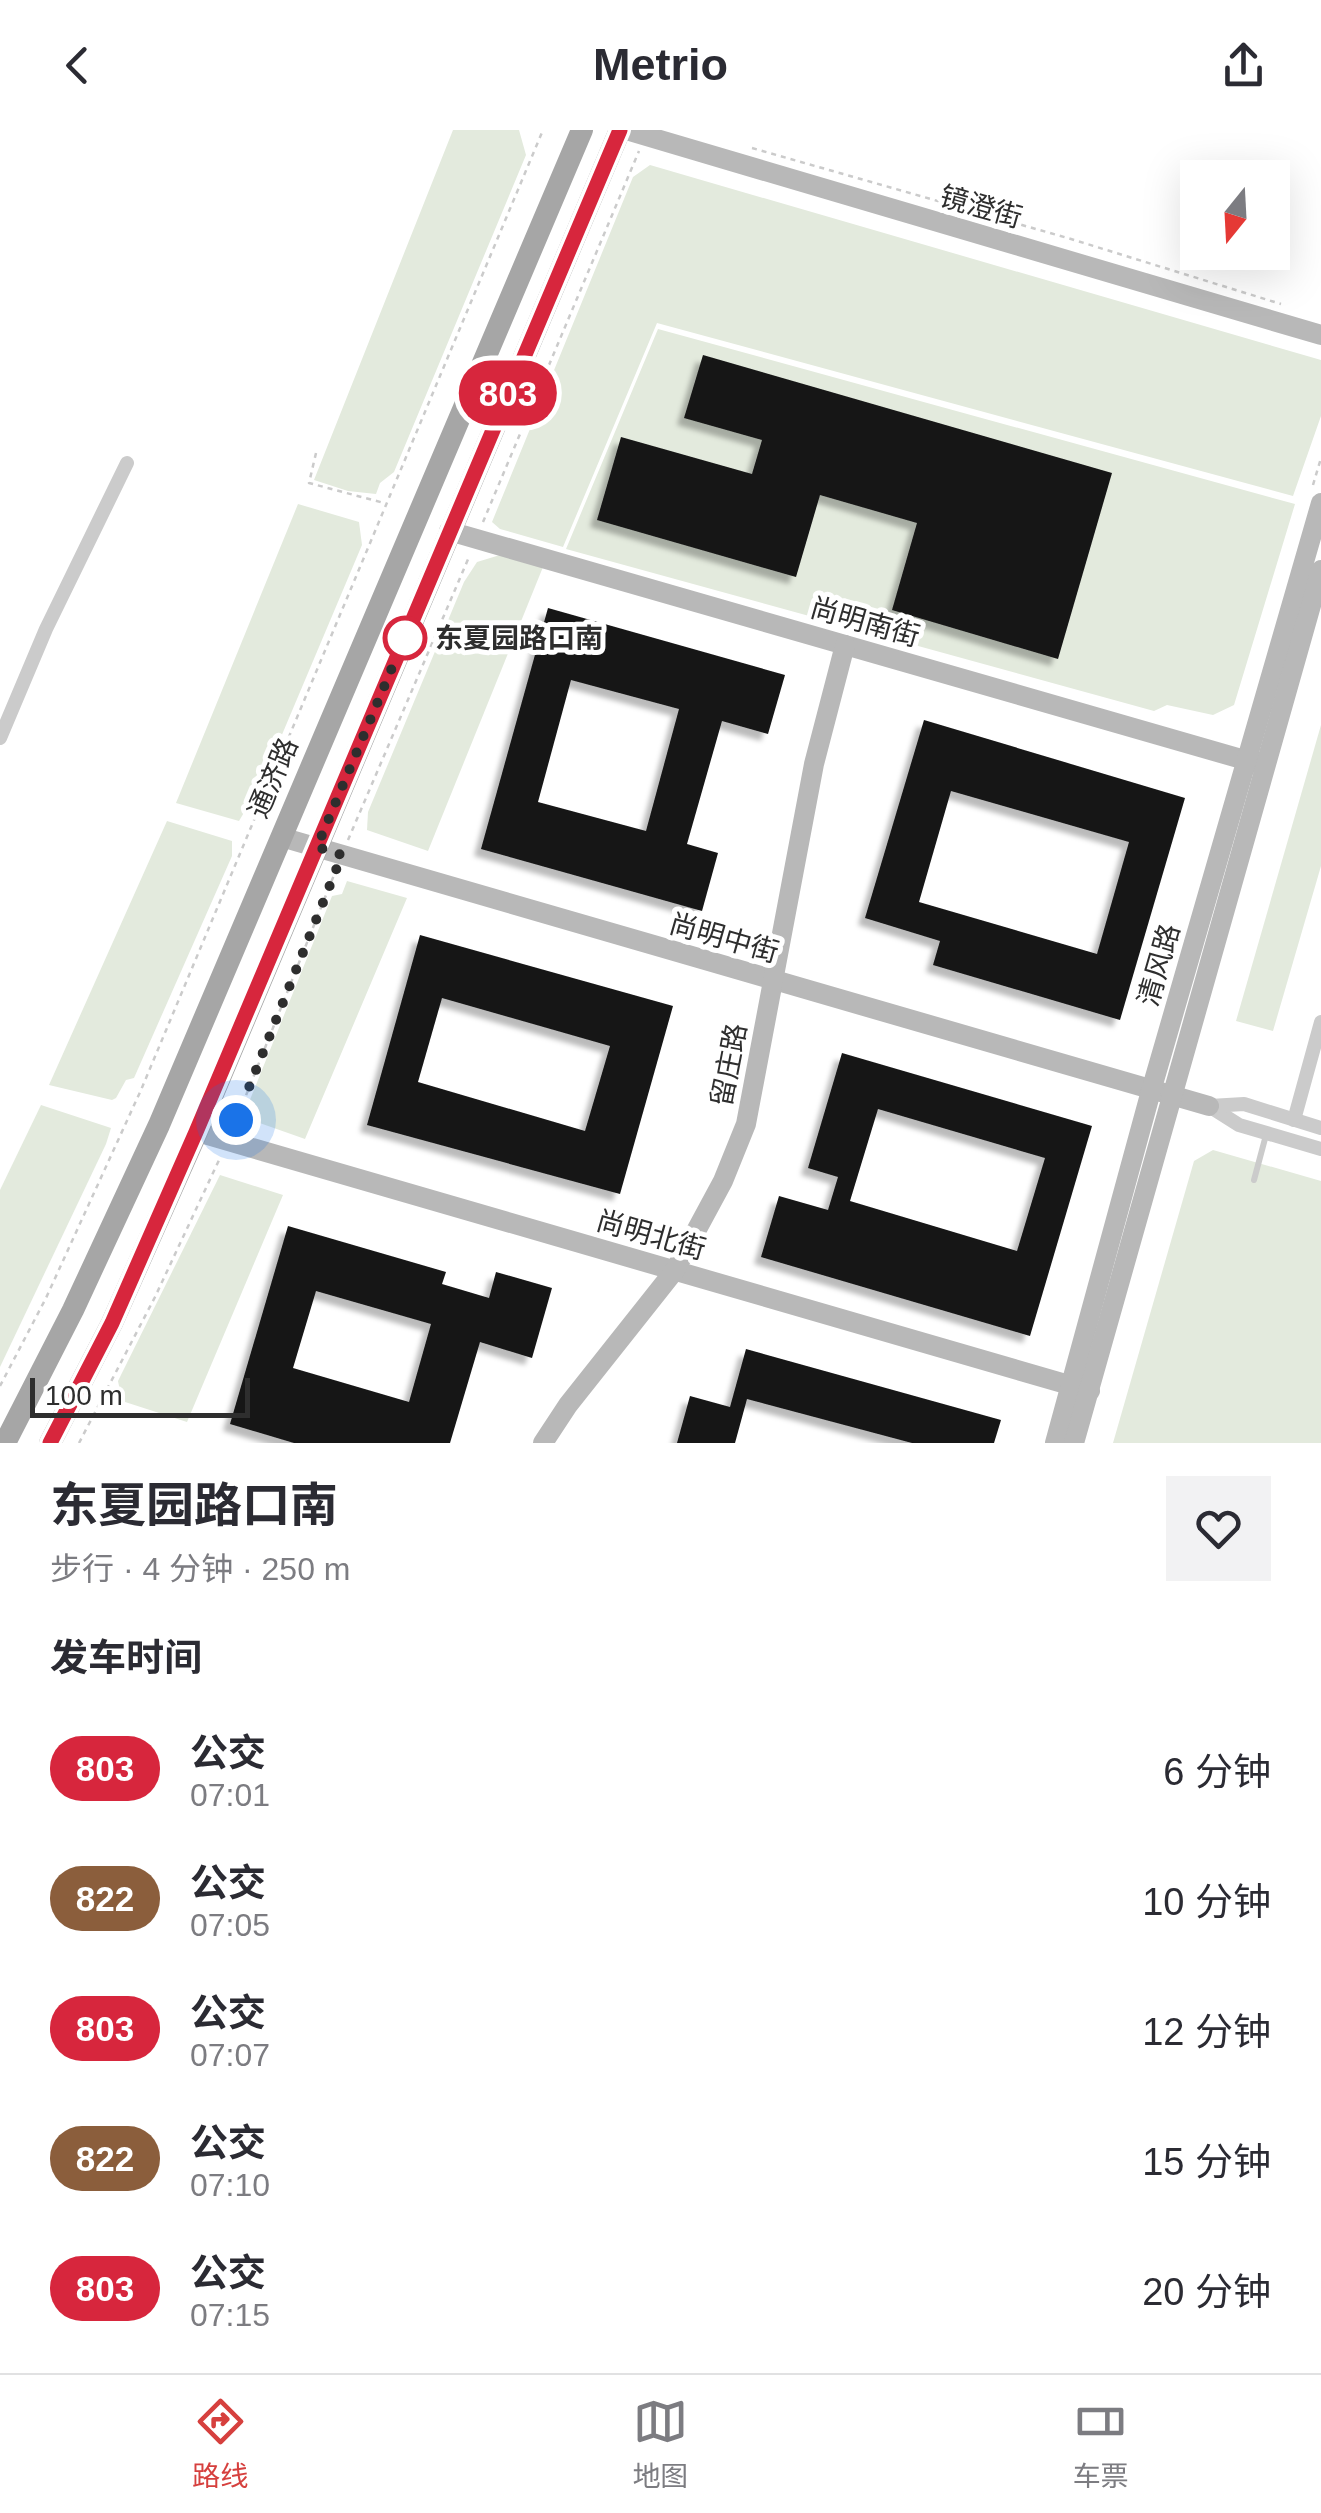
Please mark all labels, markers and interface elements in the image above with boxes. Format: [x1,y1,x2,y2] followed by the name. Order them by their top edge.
[50,38,105,93] icon: back
[1216,38,1271,93] icon: share
[593,39,728,90] text: Metrio
[1180,160,1290,270] north arrow
[1180,160,1290,270] map controls
[936,181,1026,233] street label: 镜澄街
[450,360,566,426] line badge: 803
[479,374,537,413] text: 803
[807,592,923,652] street label: 尚明南街
[384,617,426,659] marker: 东夏园路口南
[435,623,603,654] place label: 东夏园路口南
[242,733,304,823] street label: 通济路
[666,908,782,968] street label: 尚明中街
[1133,920,1185,1010] street label: 清风路
[706,1021,752,1109] street label: 留庄路
[211,1095,261,1145] your location
[593,1205,709,1265] street label: 尚明北街
[30,1373,250,1418] scale bar
[45,1380,123,1411] text: 100 m
[1166,1476,1271,1581] button: heart
[50,1479,338,1532] text: 东夏园路口南
[50,1551,351,1587] text: 步行 · 4 分钟 · 250 m
[50,1637,202,1679] text: 发车时间
[190,1732,266,1774] text: 公交
[76,1749,134,1788] text: 803
[1163,1751,1271,1793] text: 6 分钟
[190,1777,270,1813] text: 07:01
[190,1862,266,1904] text: 公交
[76,1879,134,1918] text: 822
[1142,1881,1271,1923] text: 10 分钟
[190,1907,270,1943] text: 07:05
[190,1992,266,2034] text: 公交
[76,2009,134,2048] text: 803
[1142,2011,1271,2053] text: 12 分钟
[190,2037,270,2073] text: 07:07
[190,2122,266,2164] text: 公交
[76,2139,134,2178] text: 822
[1142,2141,1271,2183] text: 15 分钟
[190,2167,270,2203] text: 07:10
[190,2252,266,2294] text: 公交
[76,2269,134,2308] text: 803
[1142,2271,1271,2313] text: 20 分钟
[190,2297,270,2333] text: 07:15
[192,2394,248,2494] tab: 路线
[632,2394,689,2494] tab: 地图
[1073,2394,1129,2494] tab: 车票

